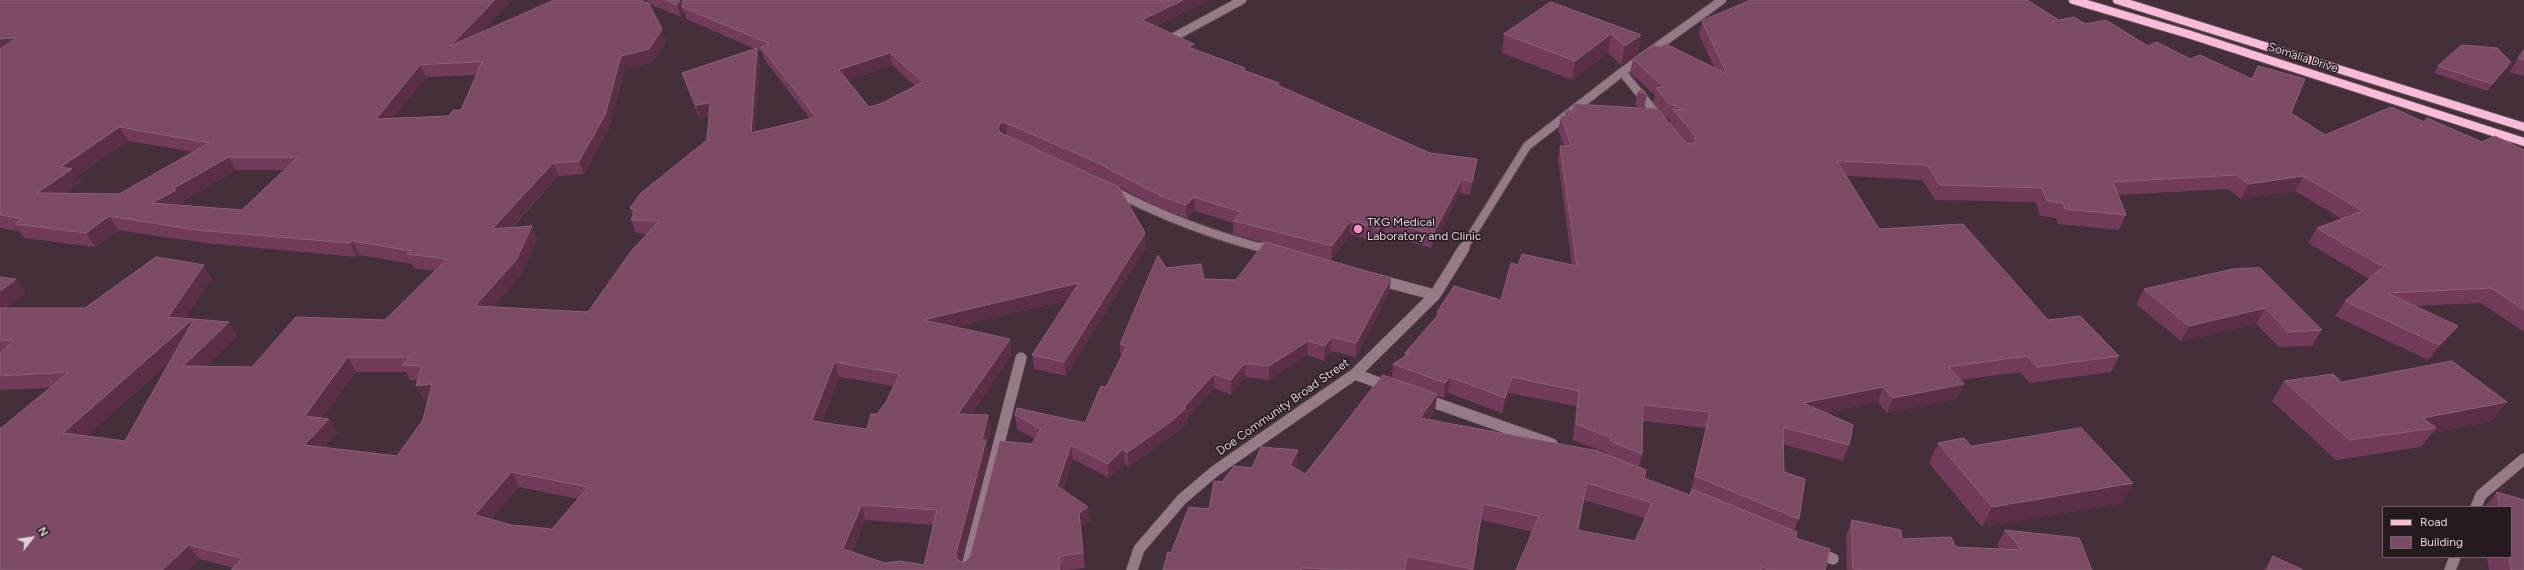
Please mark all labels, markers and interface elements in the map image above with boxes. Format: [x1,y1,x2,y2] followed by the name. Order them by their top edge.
[2266,40,2340,76] street label: Somalia Drive
[1367,215,1481,243] place label: TKG Medical Laboratory and Clinic
[1352,223,1364,235] marker: TKG Medical Laboratory and Clinic
[1214,356,1352,458] street label: Doe Community Broad Street
[2382,506,2512,558] legend
[2420,515,2448,529] text: Road
[12,518,52,558] north arrow
[35,525,51,539] text: N
[2420,535,2463,549] text: Building

